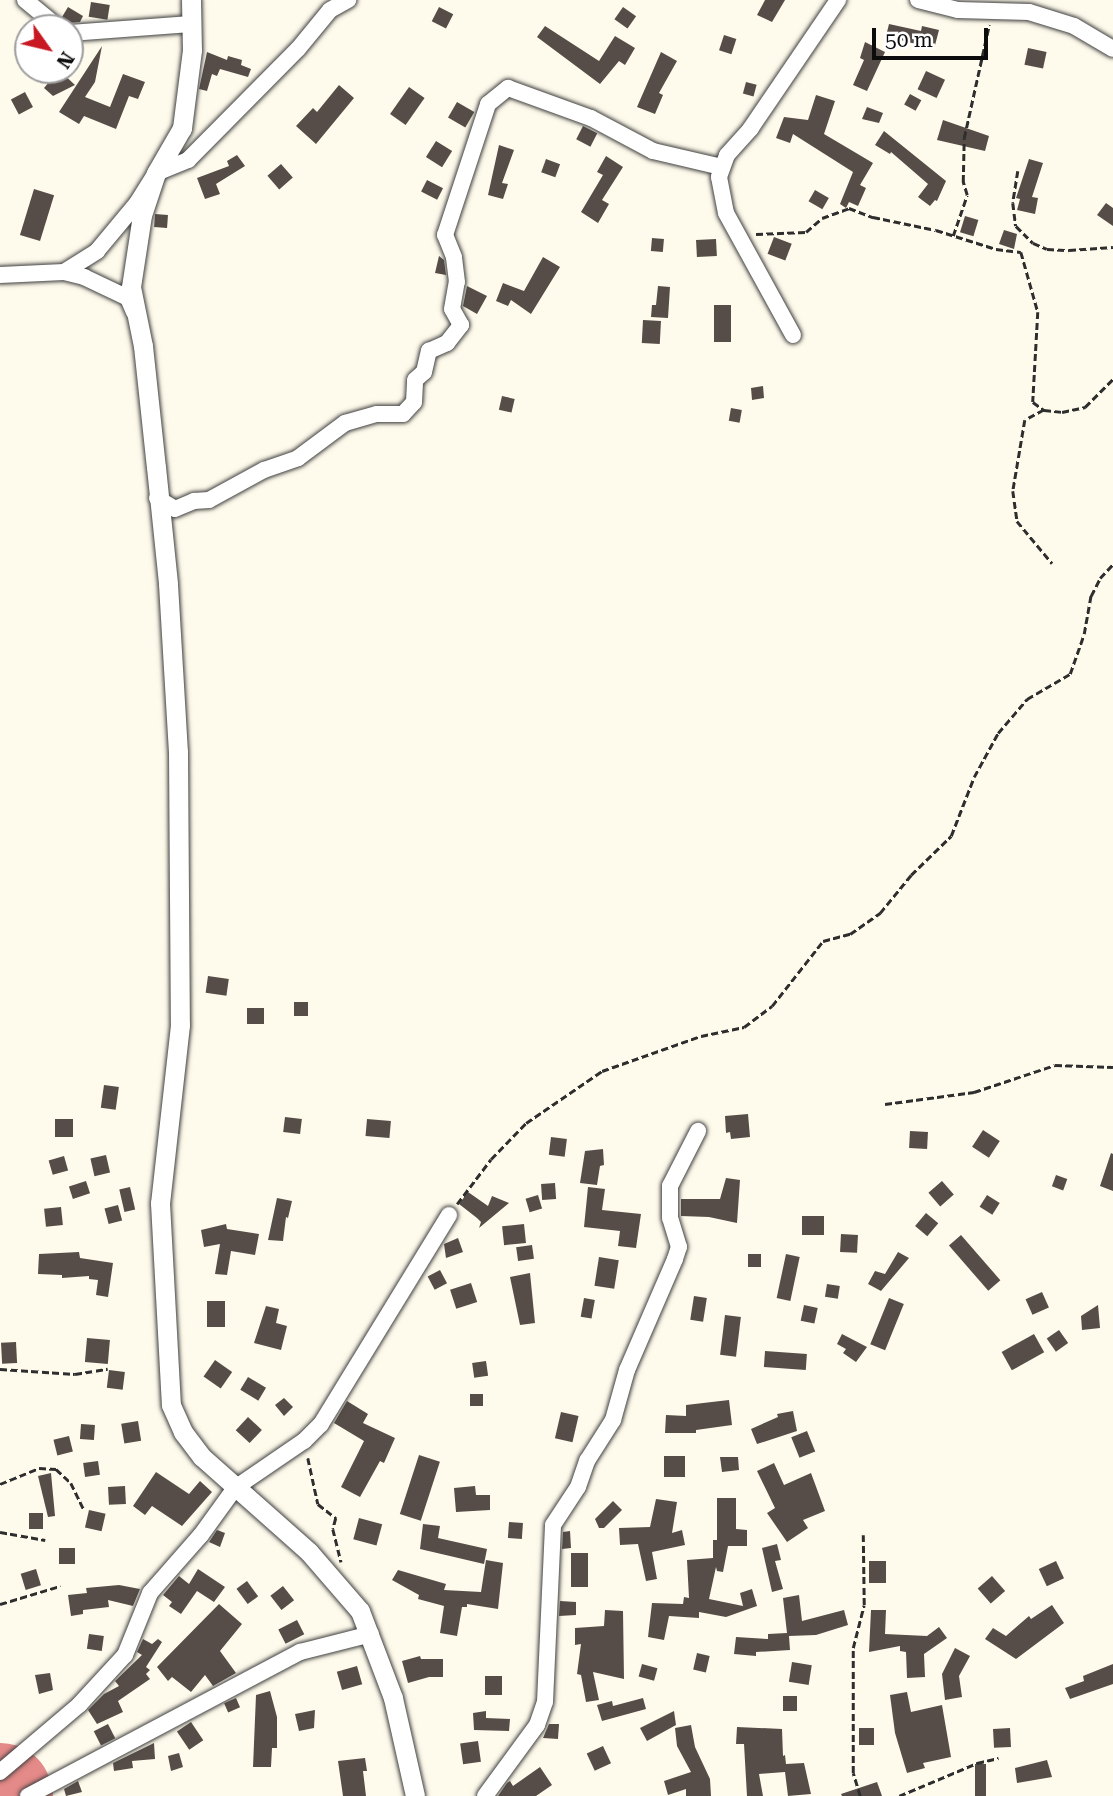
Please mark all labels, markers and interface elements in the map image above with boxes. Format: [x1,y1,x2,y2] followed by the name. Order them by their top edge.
[14,14,84,84] north arrow
[875,14,990,58] scale bar
[885,28,933,52] text: 50 m
[52,47,79,72] text: N

